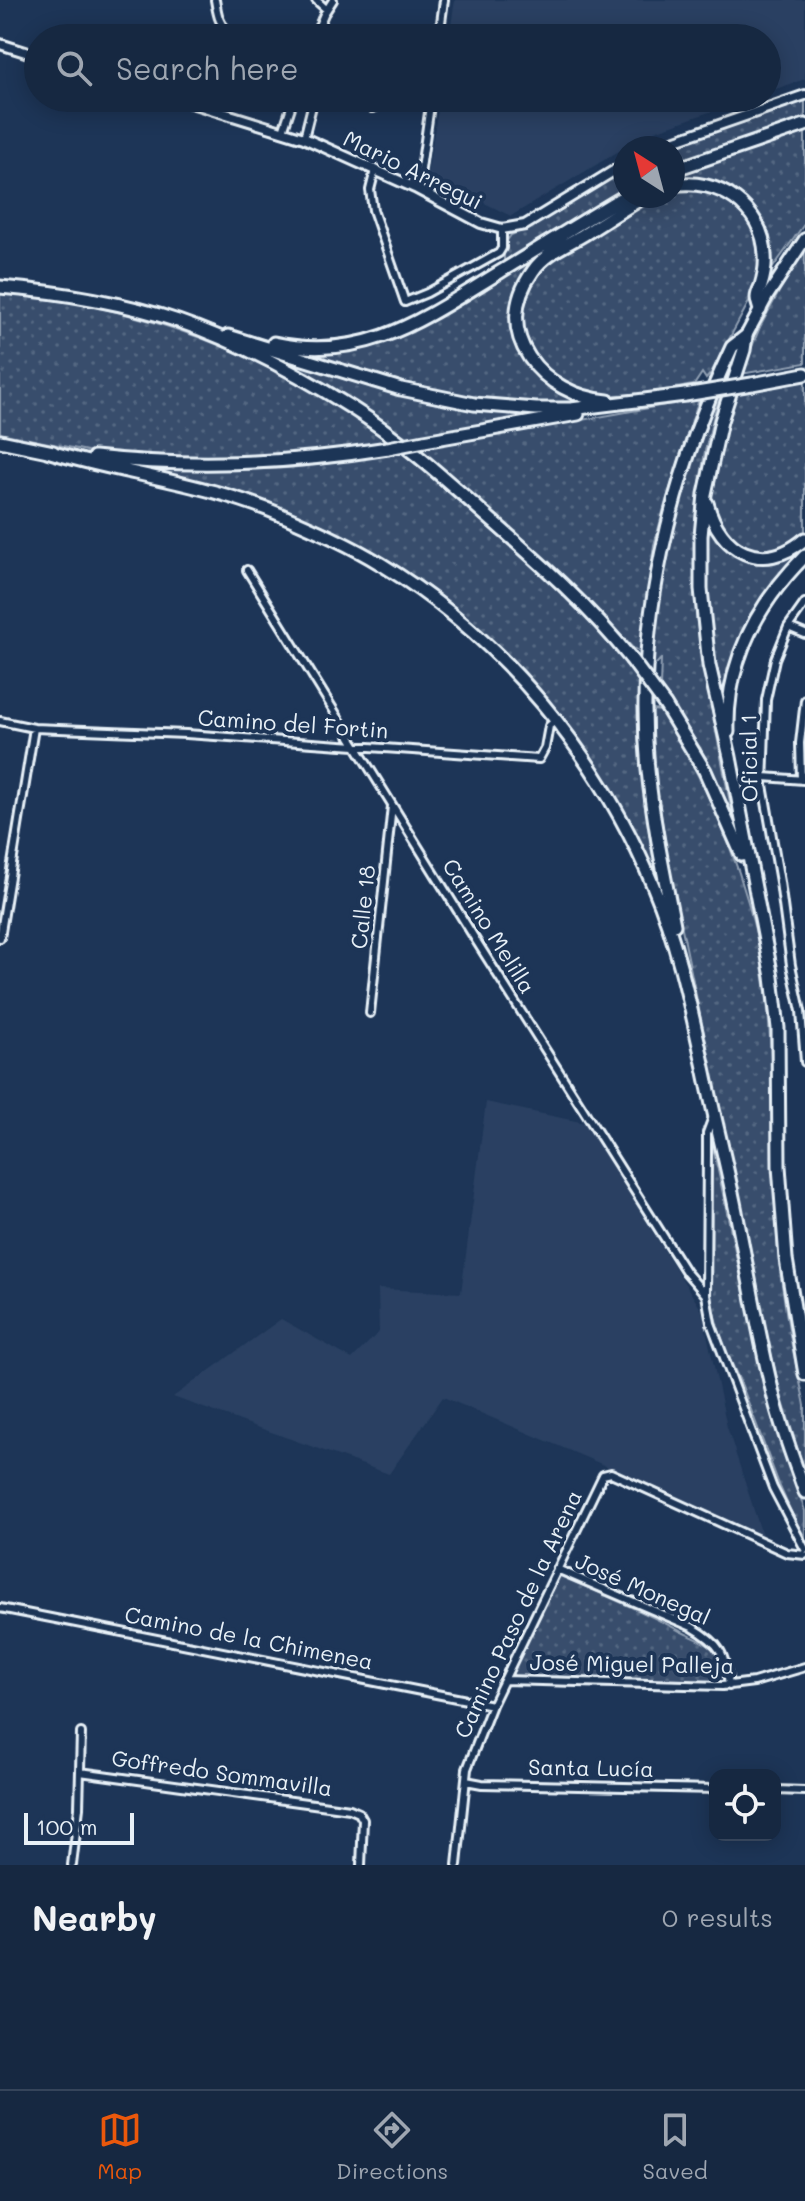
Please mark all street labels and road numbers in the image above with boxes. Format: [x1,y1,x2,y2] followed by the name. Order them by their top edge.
[339,123,488,216] street label: Mario Arregui
[197,702,389,745] street label: Camino del Fortin
[733,714,764,802] street label: Oficial 1
[436,853,543,999] street label: Camino Melilla
[344,864,381,950] street label: Calle 18
[447,1485,588,1743] street label: Camino Paso de la Arena
[571,1546,715,1631] street label: José Monegal
[122,1599,376,1676] street label: Camino de la Chimenea
[529,1647,735,1680] street label: José Miguel Palleja
[110,1743,334,1802] street label: Goffredo Sommavilla
[528,1752,654,1783] street label: Santa Lucía

